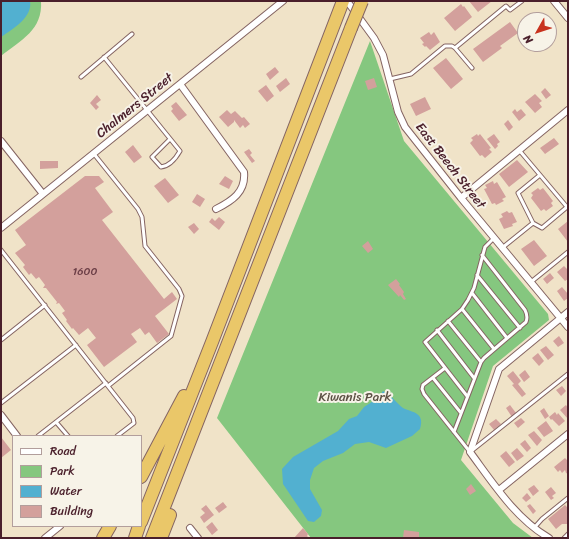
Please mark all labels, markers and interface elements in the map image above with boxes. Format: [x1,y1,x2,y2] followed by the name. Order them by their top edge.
[517,12,557,52] north arrow
[518,30,538,48] text: N
[93,70,177,142] street label: Chalmers Street
[412,120,488,212] street label: East Beech Street
[73,265,97,279] house number: 1600
[319,390,391,406] park label: Kiwanis Park
[12,435,142,527] legend
[50,440,76,462] text: Road
[50,460,75,482] text: Park
[50,480,82,502] text: Water
[50,500,93,522] text: Building

